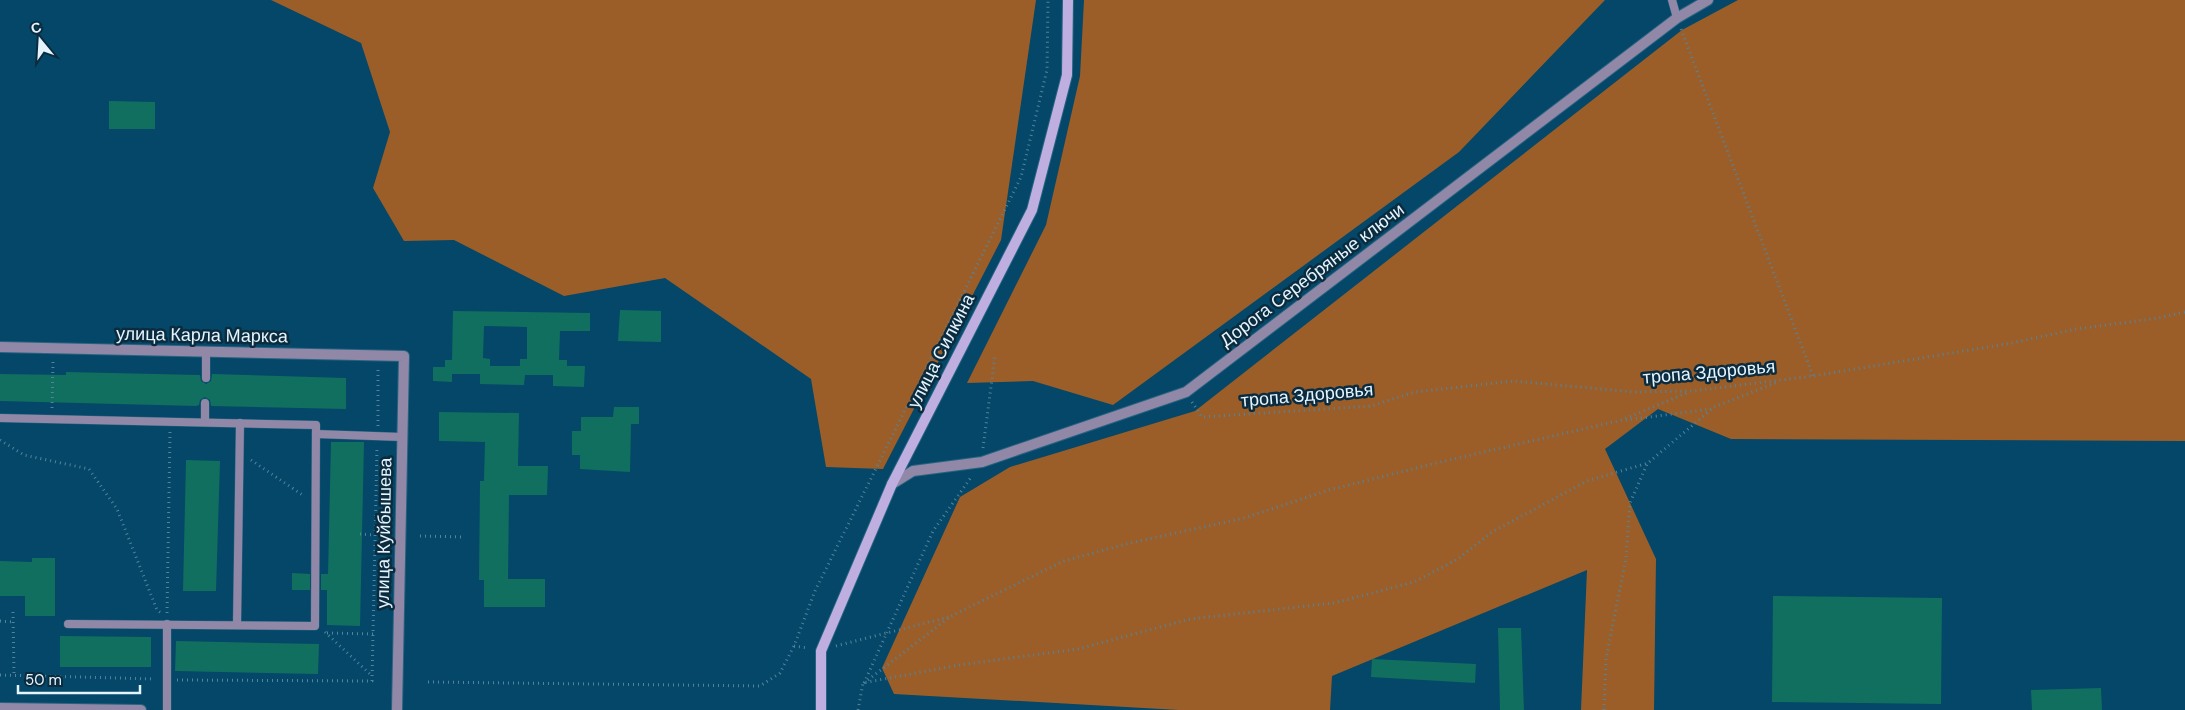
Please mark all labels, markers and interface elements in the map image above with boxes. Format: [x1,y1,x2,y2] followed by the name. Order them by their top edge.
[15,15,65,65] north arrow
[28,18,44,38] text: С
[1215,198,1409,352] street label: Дорога Серебряные ключи
[902,289,981,412] street label: улица Силкина
[116,322,289,349] street label: улица Карла Маркса
[1642,354,1776,390] street label: тропа Здоровья
[1240,377,1374,413] street label: тропа Здоровья
[371,456,397,609] street label: улица Куйбышева
[18,662,140,694] scale bar
[25,670,62,690] text: 50 m

